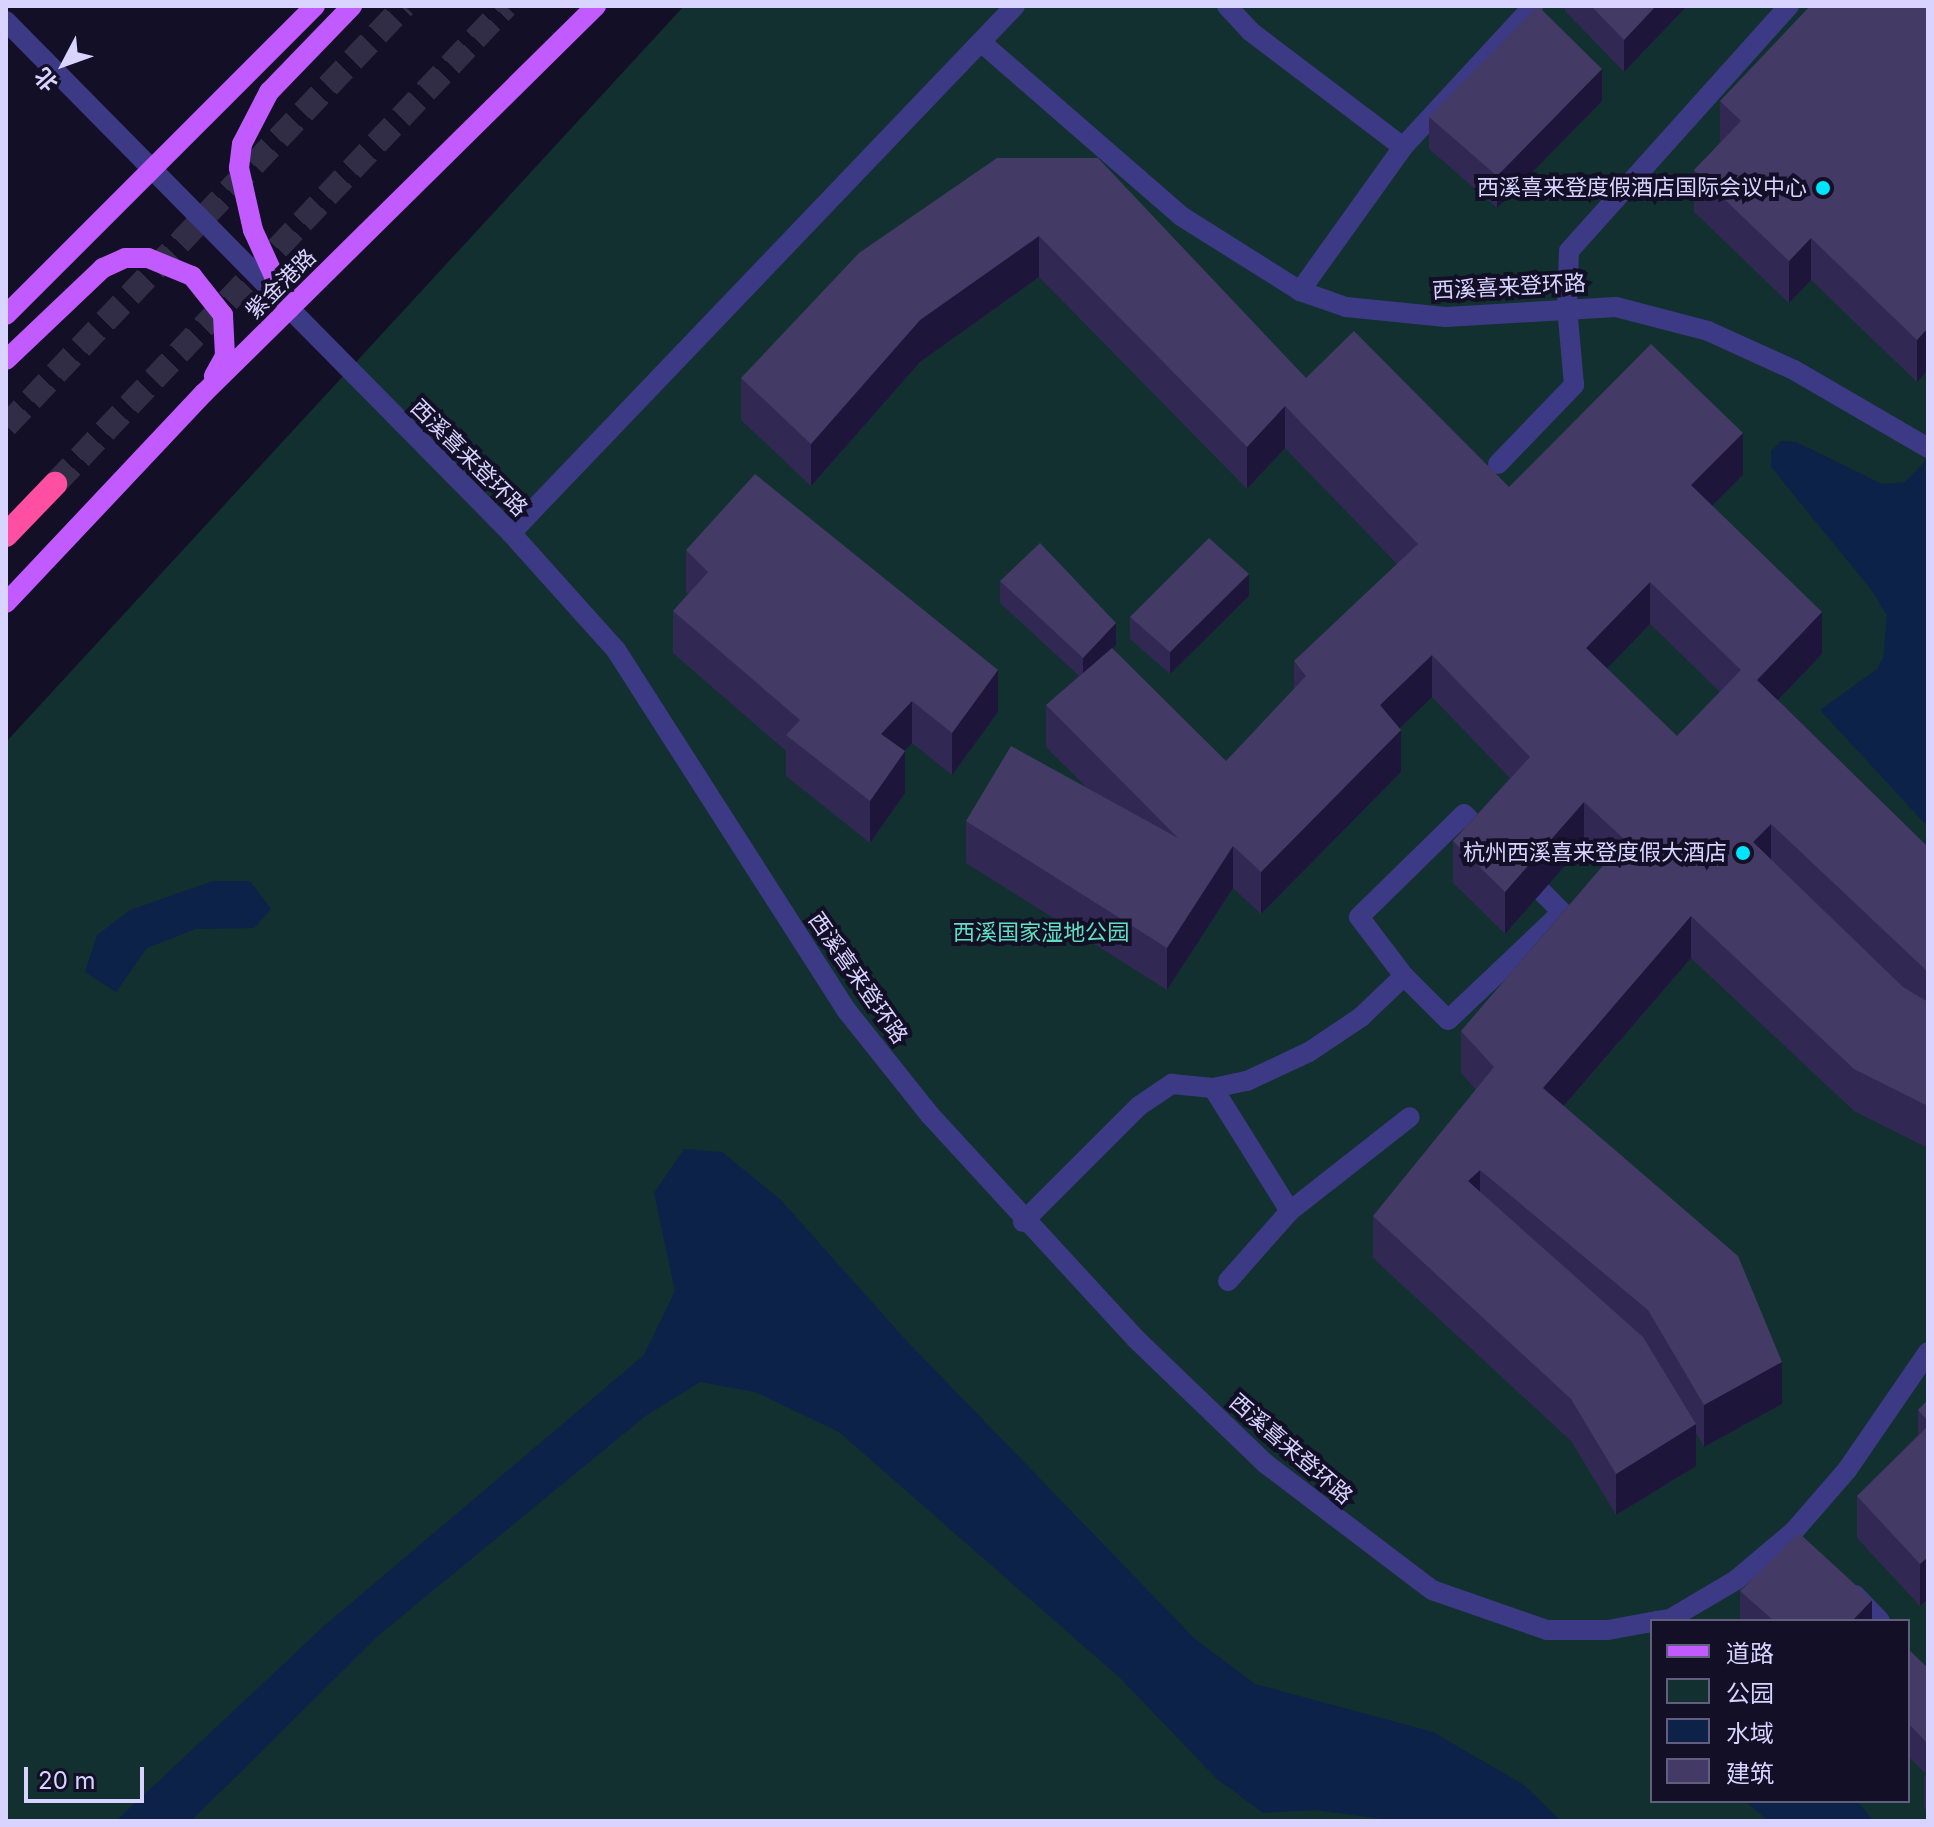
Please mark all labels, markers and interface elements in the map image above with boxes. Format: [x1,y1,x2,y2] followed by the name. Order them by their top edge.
[24,24,104,104] north arrow
[29,63,63,97] text: 北
[1477,175,1807,201] place label: 西溪喜来登度假酒店国际会议中心
[1814,179,1832,197] marker: 西溪喜来登度假酒店国际会议中心
[241,244,321,324] street label: 紫金港路
[1431,270,1587,304] street label: 西溪喜来登环路
[405,394,533,522] street label: 西溪喜来登环路
[1463,840,1727,866] place label: 杭州西溪喜来登度假大酒店
[1734,844,1752,862] marker: 杭州西溪喜来登度假大酒店
[803,907,913,1049] street label: 西溪喜来登环路
[953,920,1129,946] park label: 西溪国家湿地公园
[1224,1389,1358,1509] street label: 西溪喜来登环路
[1650,1619,1910,1803] legend
[1726,1639,1774,1668] text: 道路
[1726,1679,1774,1708] text: 公园
[1726,1719,1774,1748] text: 水域
[28,1751,148,1801] scale bar
[1726,1759,1774,1788] text: 建筑
[38,1766,96,1795] text: 20 m

